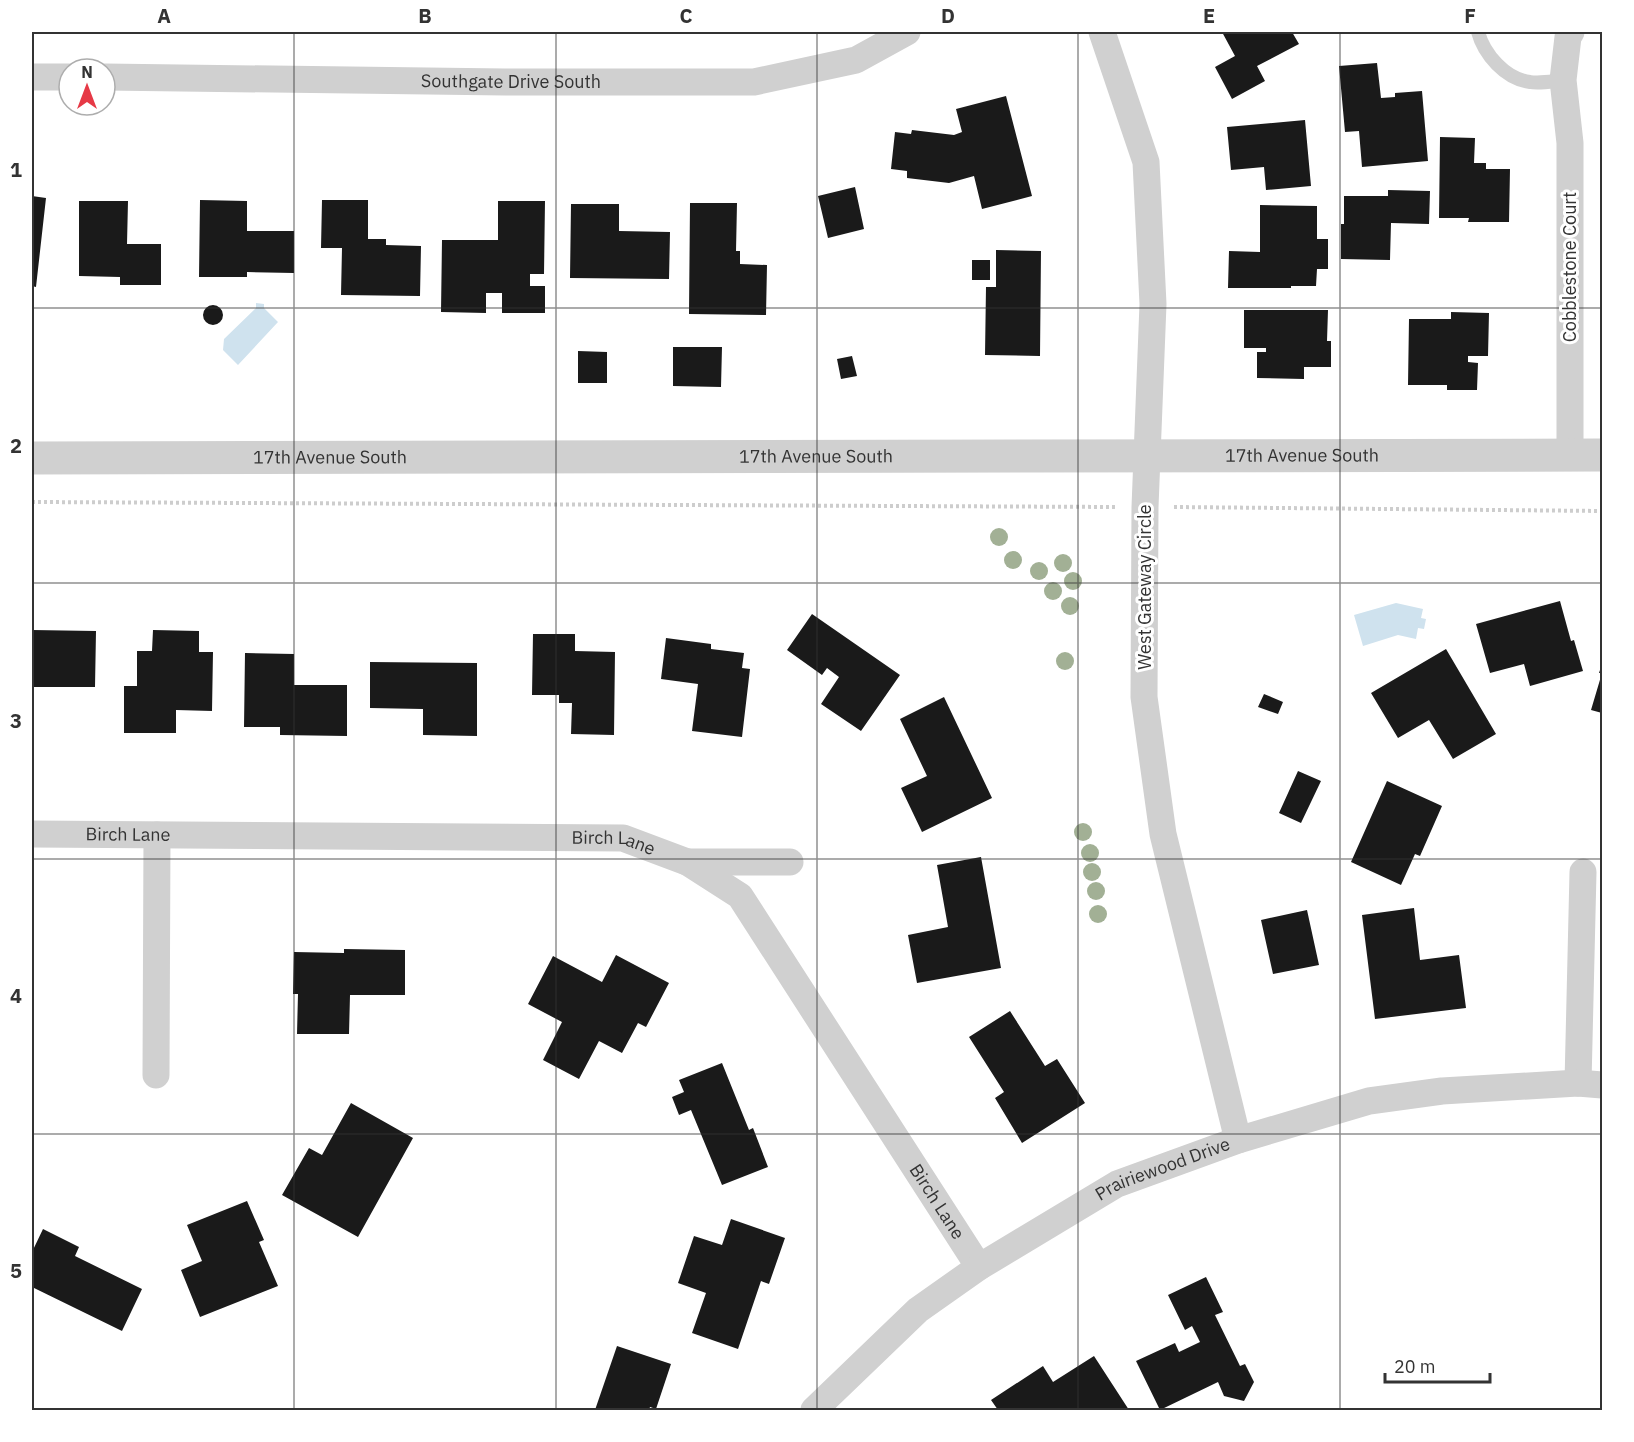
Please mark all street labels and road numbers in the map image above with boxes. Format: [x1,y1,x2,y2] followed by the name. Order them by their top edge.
[421,69,601,93] street label: Southgate Drive South
[1558,192,1581,342] street label: Cobblestone Court
[1225,443,1379,467] street label: 17th Avenue South
[739,444,893,468] street label: 17th Avenue South
[253,445,407,469] street label: 17th Avenue South
[1133,504,1156,670] street label: West Gateway Circle
[85,822,171,846] street label: Birch Lane
[571,826,659,860] street label: Birch Lane
[1091,1132,1233,1205] street label: Prairiewood Drive
[905,1159,970,1244] street label: Birch Lane

